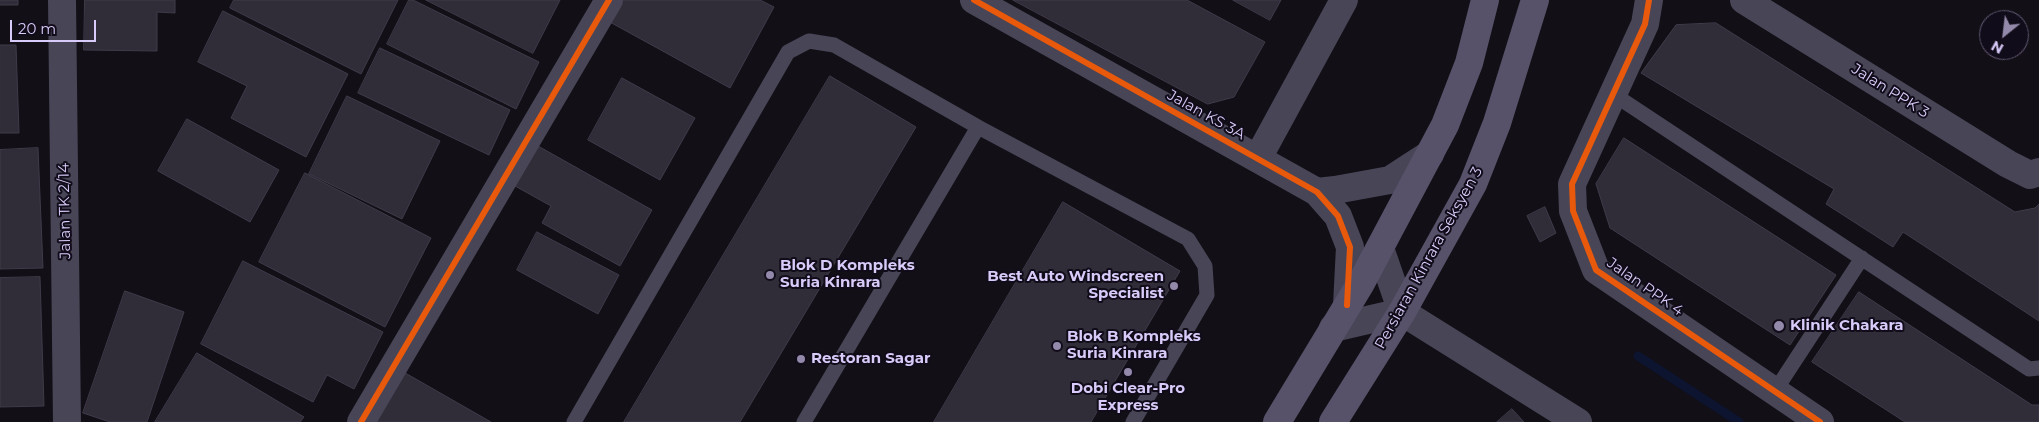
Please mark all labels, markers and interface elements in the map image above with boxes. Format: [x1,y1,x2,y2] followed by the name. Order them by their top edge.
[12,10,99,42] scale bar
[1979,10,2029,60] north arrow
[18,19,56,38] text: 20 m
[1988,37,2007,58] text: N
[1848,60,1932,122] street label: Jalan PPK 3
[1164,86,1248,144] street label: Jalan KS 3A
[55,163,75,259] street label: Jalan TK 2/14
[1371,164,1487,352] street label: Persiaran Kinrara Seksyen 3
[1603,254,1687,320] street label: Jalan PPK 4
[780,257,915,292] place label: Blok D Kompleks Suria Kinrara
[987,268,1164,303] place label: Best Auto Windscreen Specialist
[764,269,776,281] marker: Blok D Kompleks Suria Kinrara
[1168,280,1180,292] marker: Best Auto Windscreen Specialist
[1790,317,1904,335] place label: Klinik Chakara
[1772,319,1786,333] marker: Klinik Chakara
[1067,328,1201,363] place label: Blok B Kompleks Suria Kinrara
[1051,340,1063,352] marker: Blok B Kompleks Suria Kinrara
[811,350,930,368] place label: Restoran Sagar
[795,353,807,365] marker: Restoran Sagar
[1122,366,1134,378] marker: Dobi Clear-Pro Express
[1071,380,1185,415] place label: Dobi Clear-Pro Express

